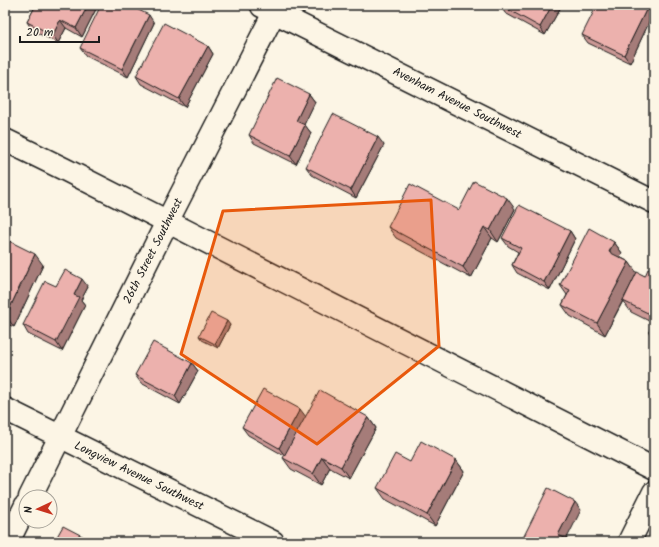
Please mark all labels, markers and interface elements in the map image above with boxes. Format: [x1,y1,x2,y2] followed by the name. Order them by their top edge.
[20,18,99,44] scale bar
[26,23,54,42] text: 20 m
[389,62,525,144] street label: Avenham Avenue Southwest
[118,194,188,307] street label: 26th Street Southwest
[71,436,207,516] street label: Longview Avenue Southwest
[18,489,58,529] north arrow
[20,505,38,514] text: N

